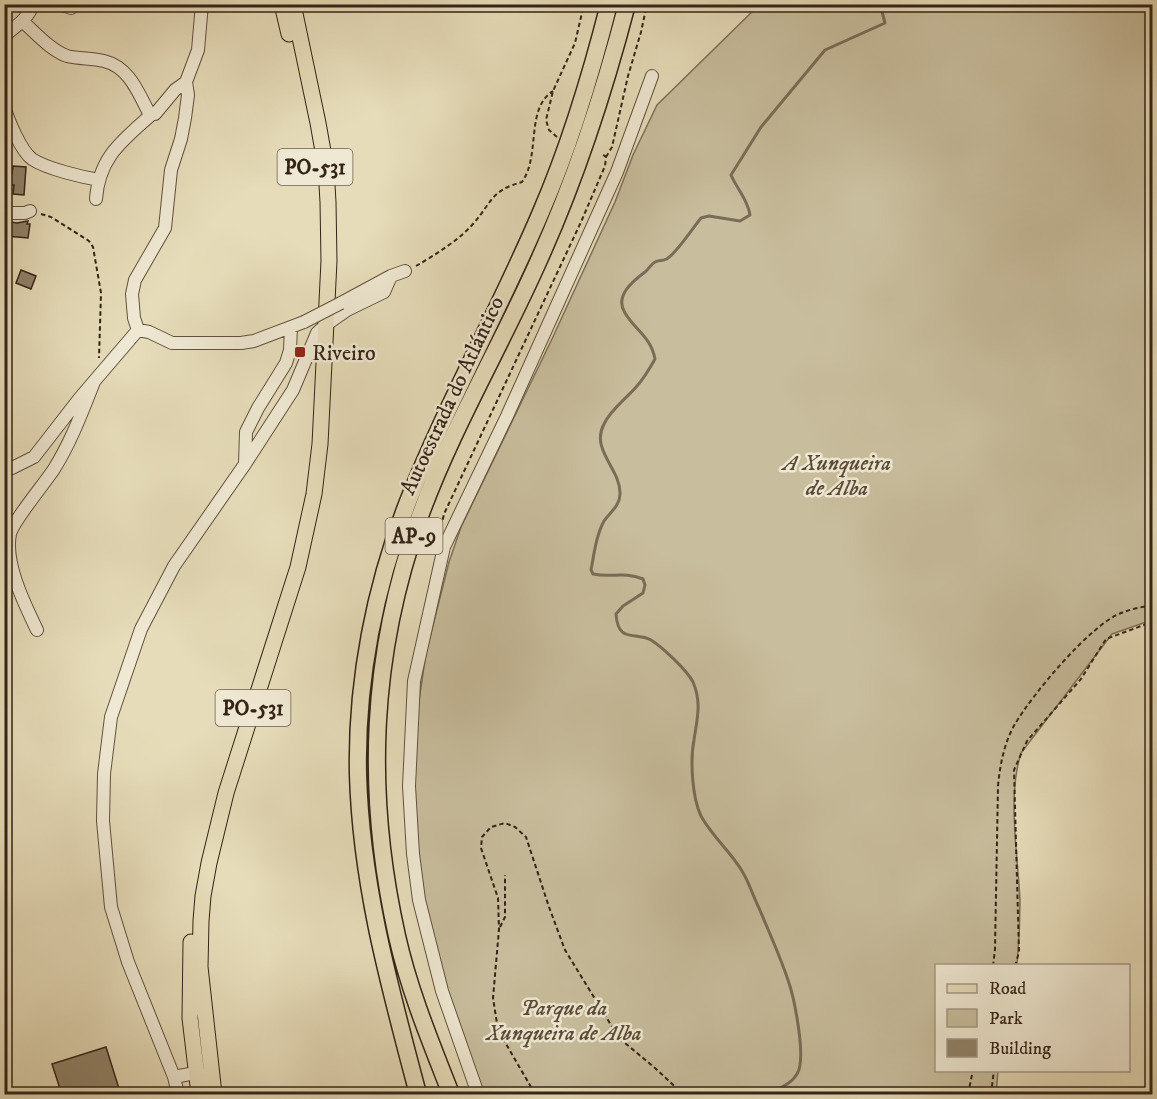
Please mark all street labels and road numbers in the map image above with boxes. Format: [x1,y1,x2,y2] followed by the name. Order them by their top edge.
[278,149,352,185] road number: PO-531
[394,292,510,499] street label: Autoestrada do Atlántico
[386,518,442,554] road number: AP-9
[216,690,290,726] road number: PO-531

